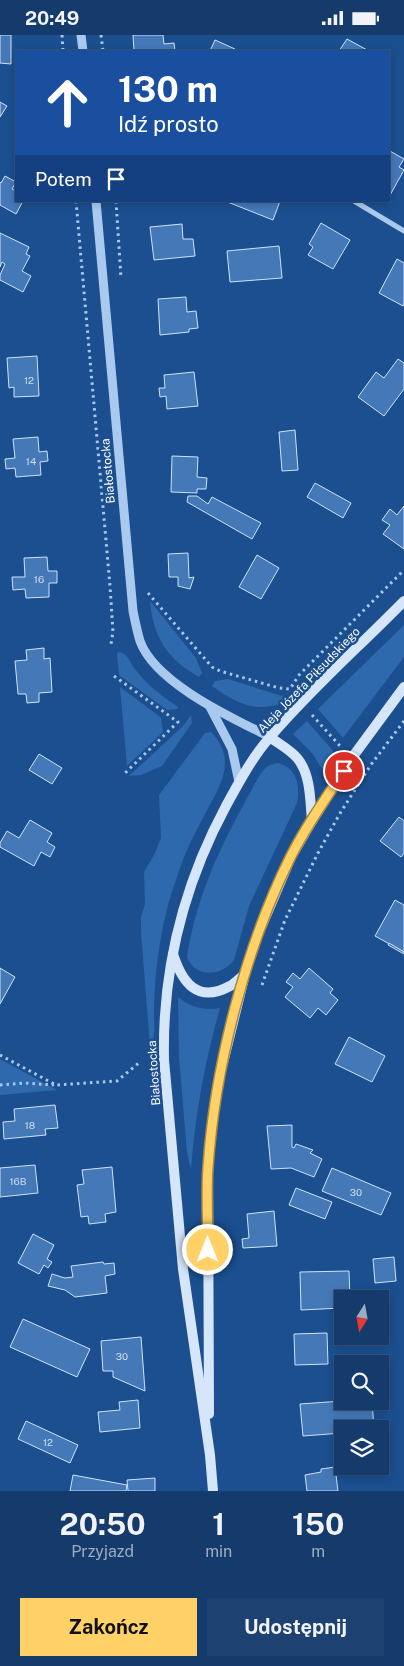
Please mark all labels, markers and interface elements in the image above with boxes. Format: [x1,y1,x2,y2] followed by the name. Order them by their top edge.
[25,7,79,29] text: 20:49
[118,69,218,110] text: 130 m
[35,70,100,135] icon: ahead
[118,111,219,137] text: Idź prosto
[102,165,130,193] icon: arrive
[35,168,92,190] text: Potem
[24,374,34,386] house number: 12
[98,438,118,504] street label: Białostocka
[26,455,36,467] house number: 14
[34,573,44,585] house number: 16
[255,624,363,736] street label: Aleja Józefa Piłsudskiego
[323,750,365,792] pin
[330,757,358,785] icon: arrive
[145,1040,163,1106] street label: Białostocka
[25,1119,35,1131] house number: 18
[9,1175,27,1187] house number: 16B
[350,1186,362,1198] house number: 30
[181,1223,233,1275] position arrow
[334,1290,389,1345] north arrow
[334,1290,389,1475] map controls
[116,1350,128,1362] house number: 30
[334,1355,389,1410] button: search
[334,1420,389,1475] button: layers
[43,1436,53,1448] house number: 12
[60,1506,146,1542] text: 20:50
[212,1506,225,1542] text: 1
[292,1506,344,1542] text: 150
[71,1542,134,1561] text: Przyjazd
[205,1542,232,1561] text: min
[311,1542,325,1561] text: m
[20,1598,197,1656] button: Zakończ
[207,1598,384,1656] button: Udostępnij

